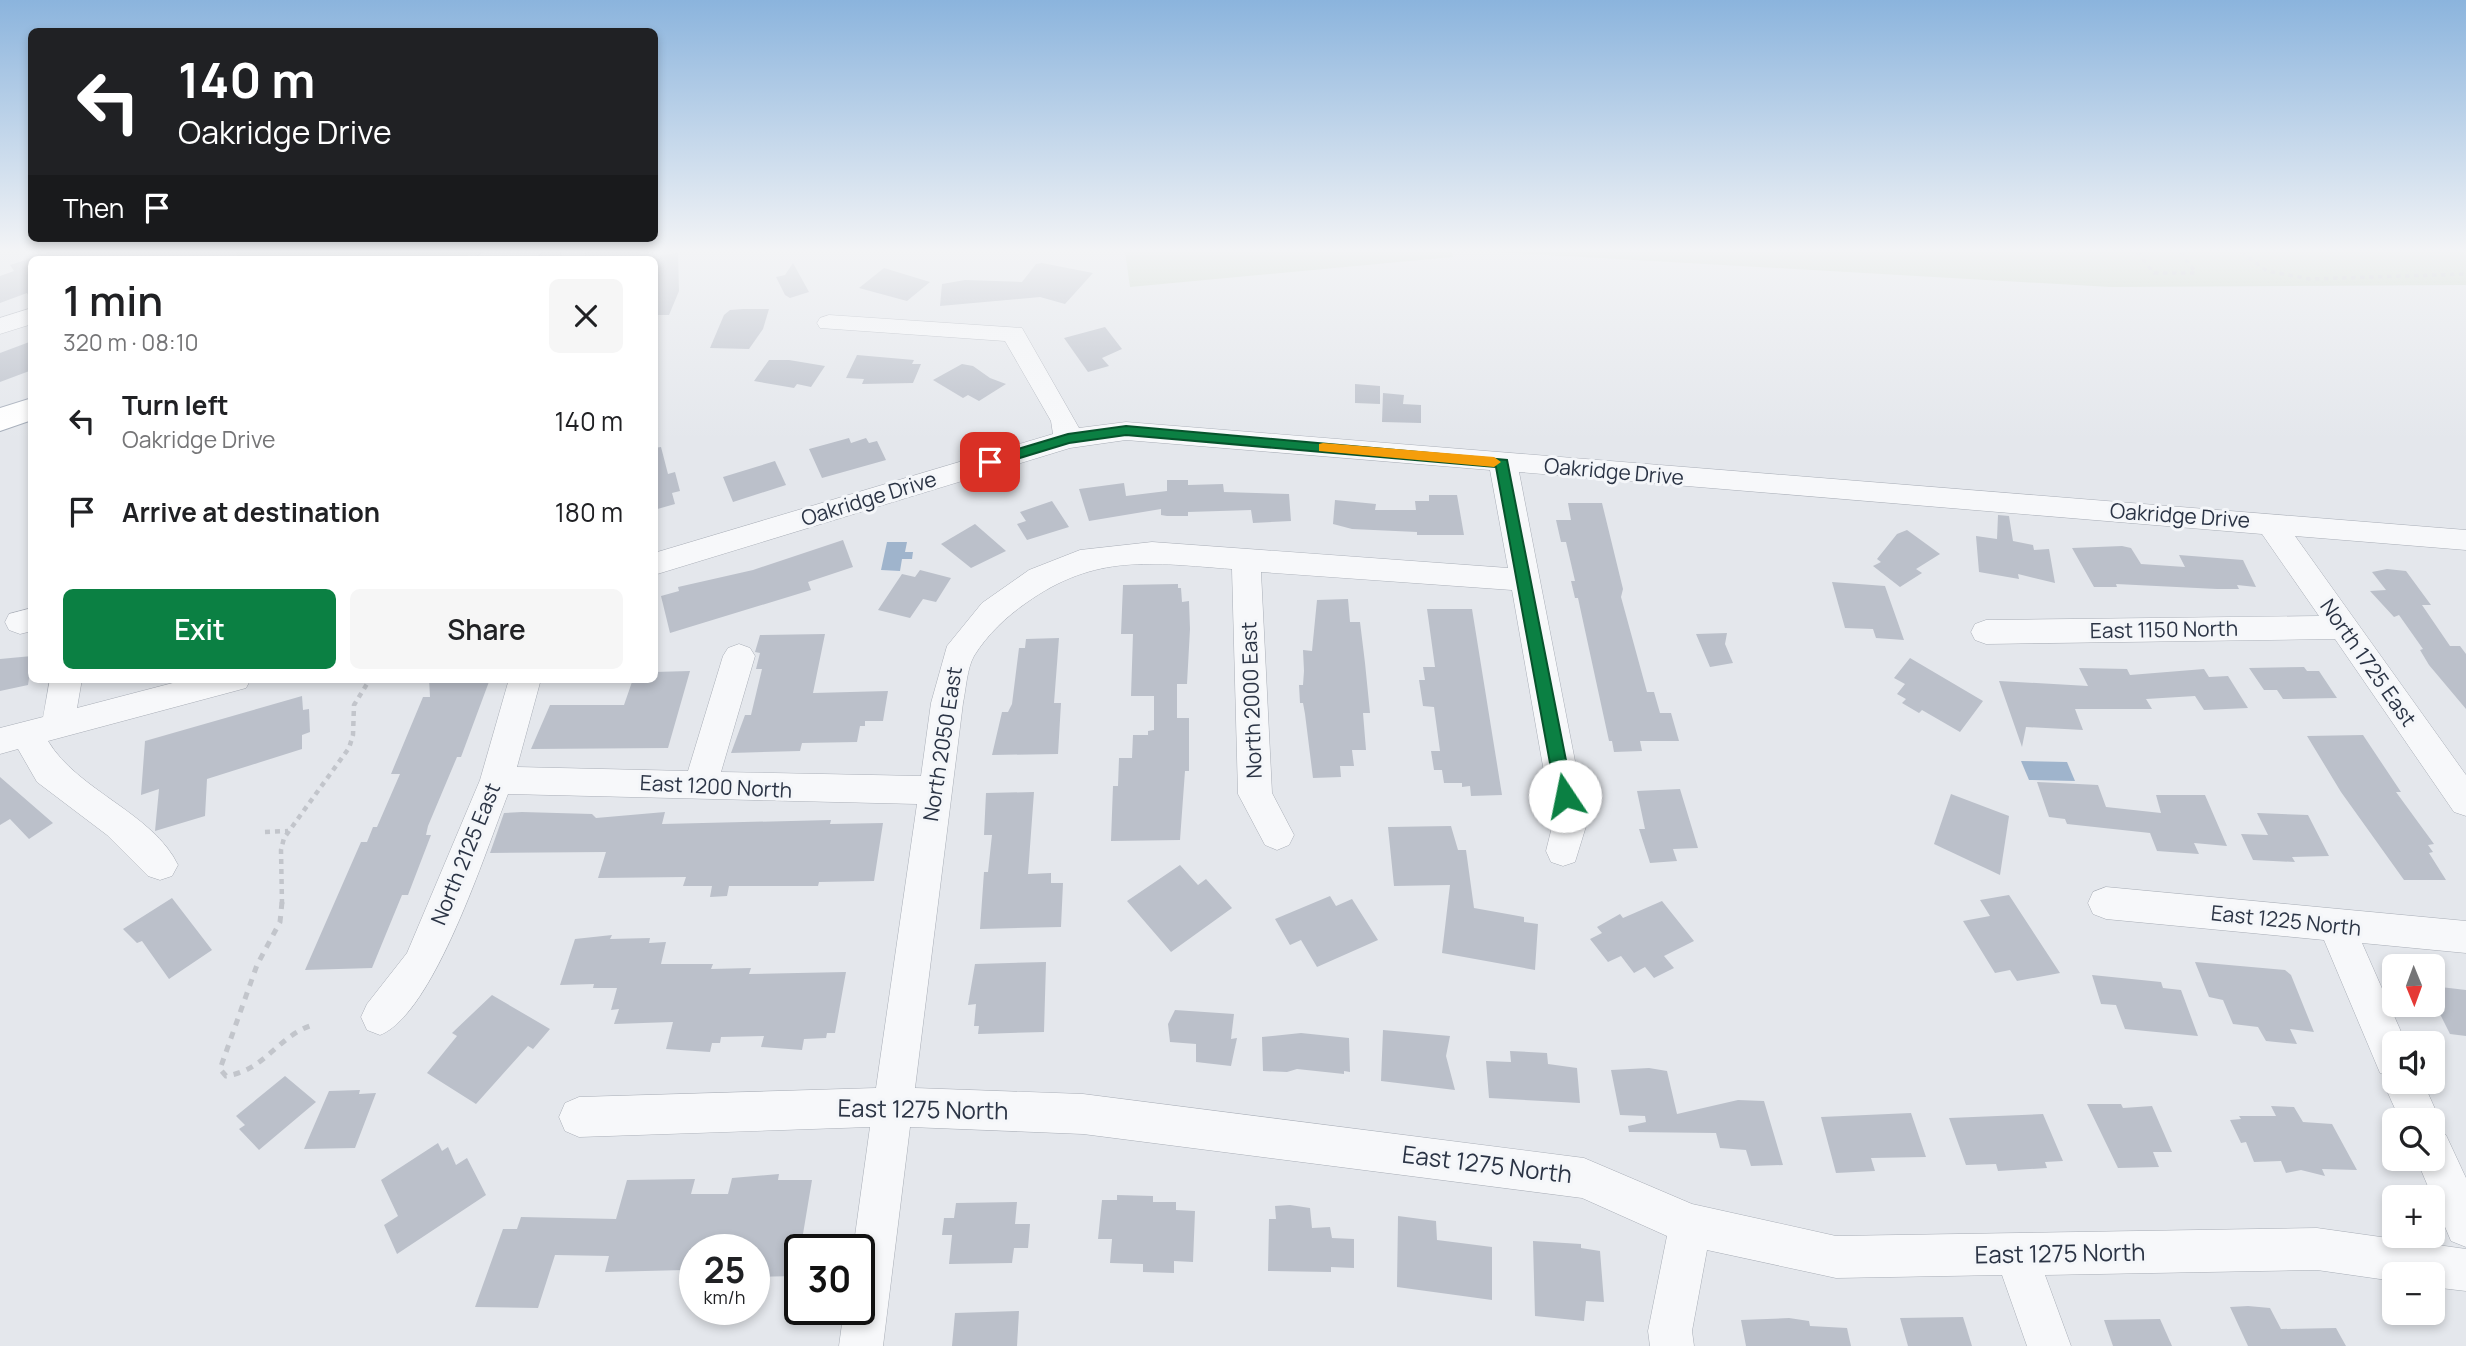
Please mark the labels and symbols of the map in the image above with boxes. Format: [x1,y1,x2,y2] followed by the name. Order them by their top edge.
[960,432,1020,492] pin
[1543,451,1685,491] street label: Oakridge Drive
[798,464,940,532] street label: Oakridge Drive
[2109,496,2251,534] street label: Oakridge Drive
[2314,593,2423,732] street label: North 1725 East
[2090,614,2238,644] street label: East 1150 North
[1234,621,1268,779] street label: North 2000 East
[916,664,968,823] street label: North 2050 East
[1528,759,1602,833] position arrow
[639,768,793,804] street label: East 1200 North
[424,778,506,929] street label: North 2125 East
[2210,898,2363,942] street label: East 1225 North
[2382,954,2445,1017] north arrow
[837,1091,1009,1126] street label: East 1275 North
[1400,1137,1574,1190] street label: East 1275 North
[784,1234,875,1325] speed limit sign: 30
[1974,1235,2146,1270] street label: East 1275 North

